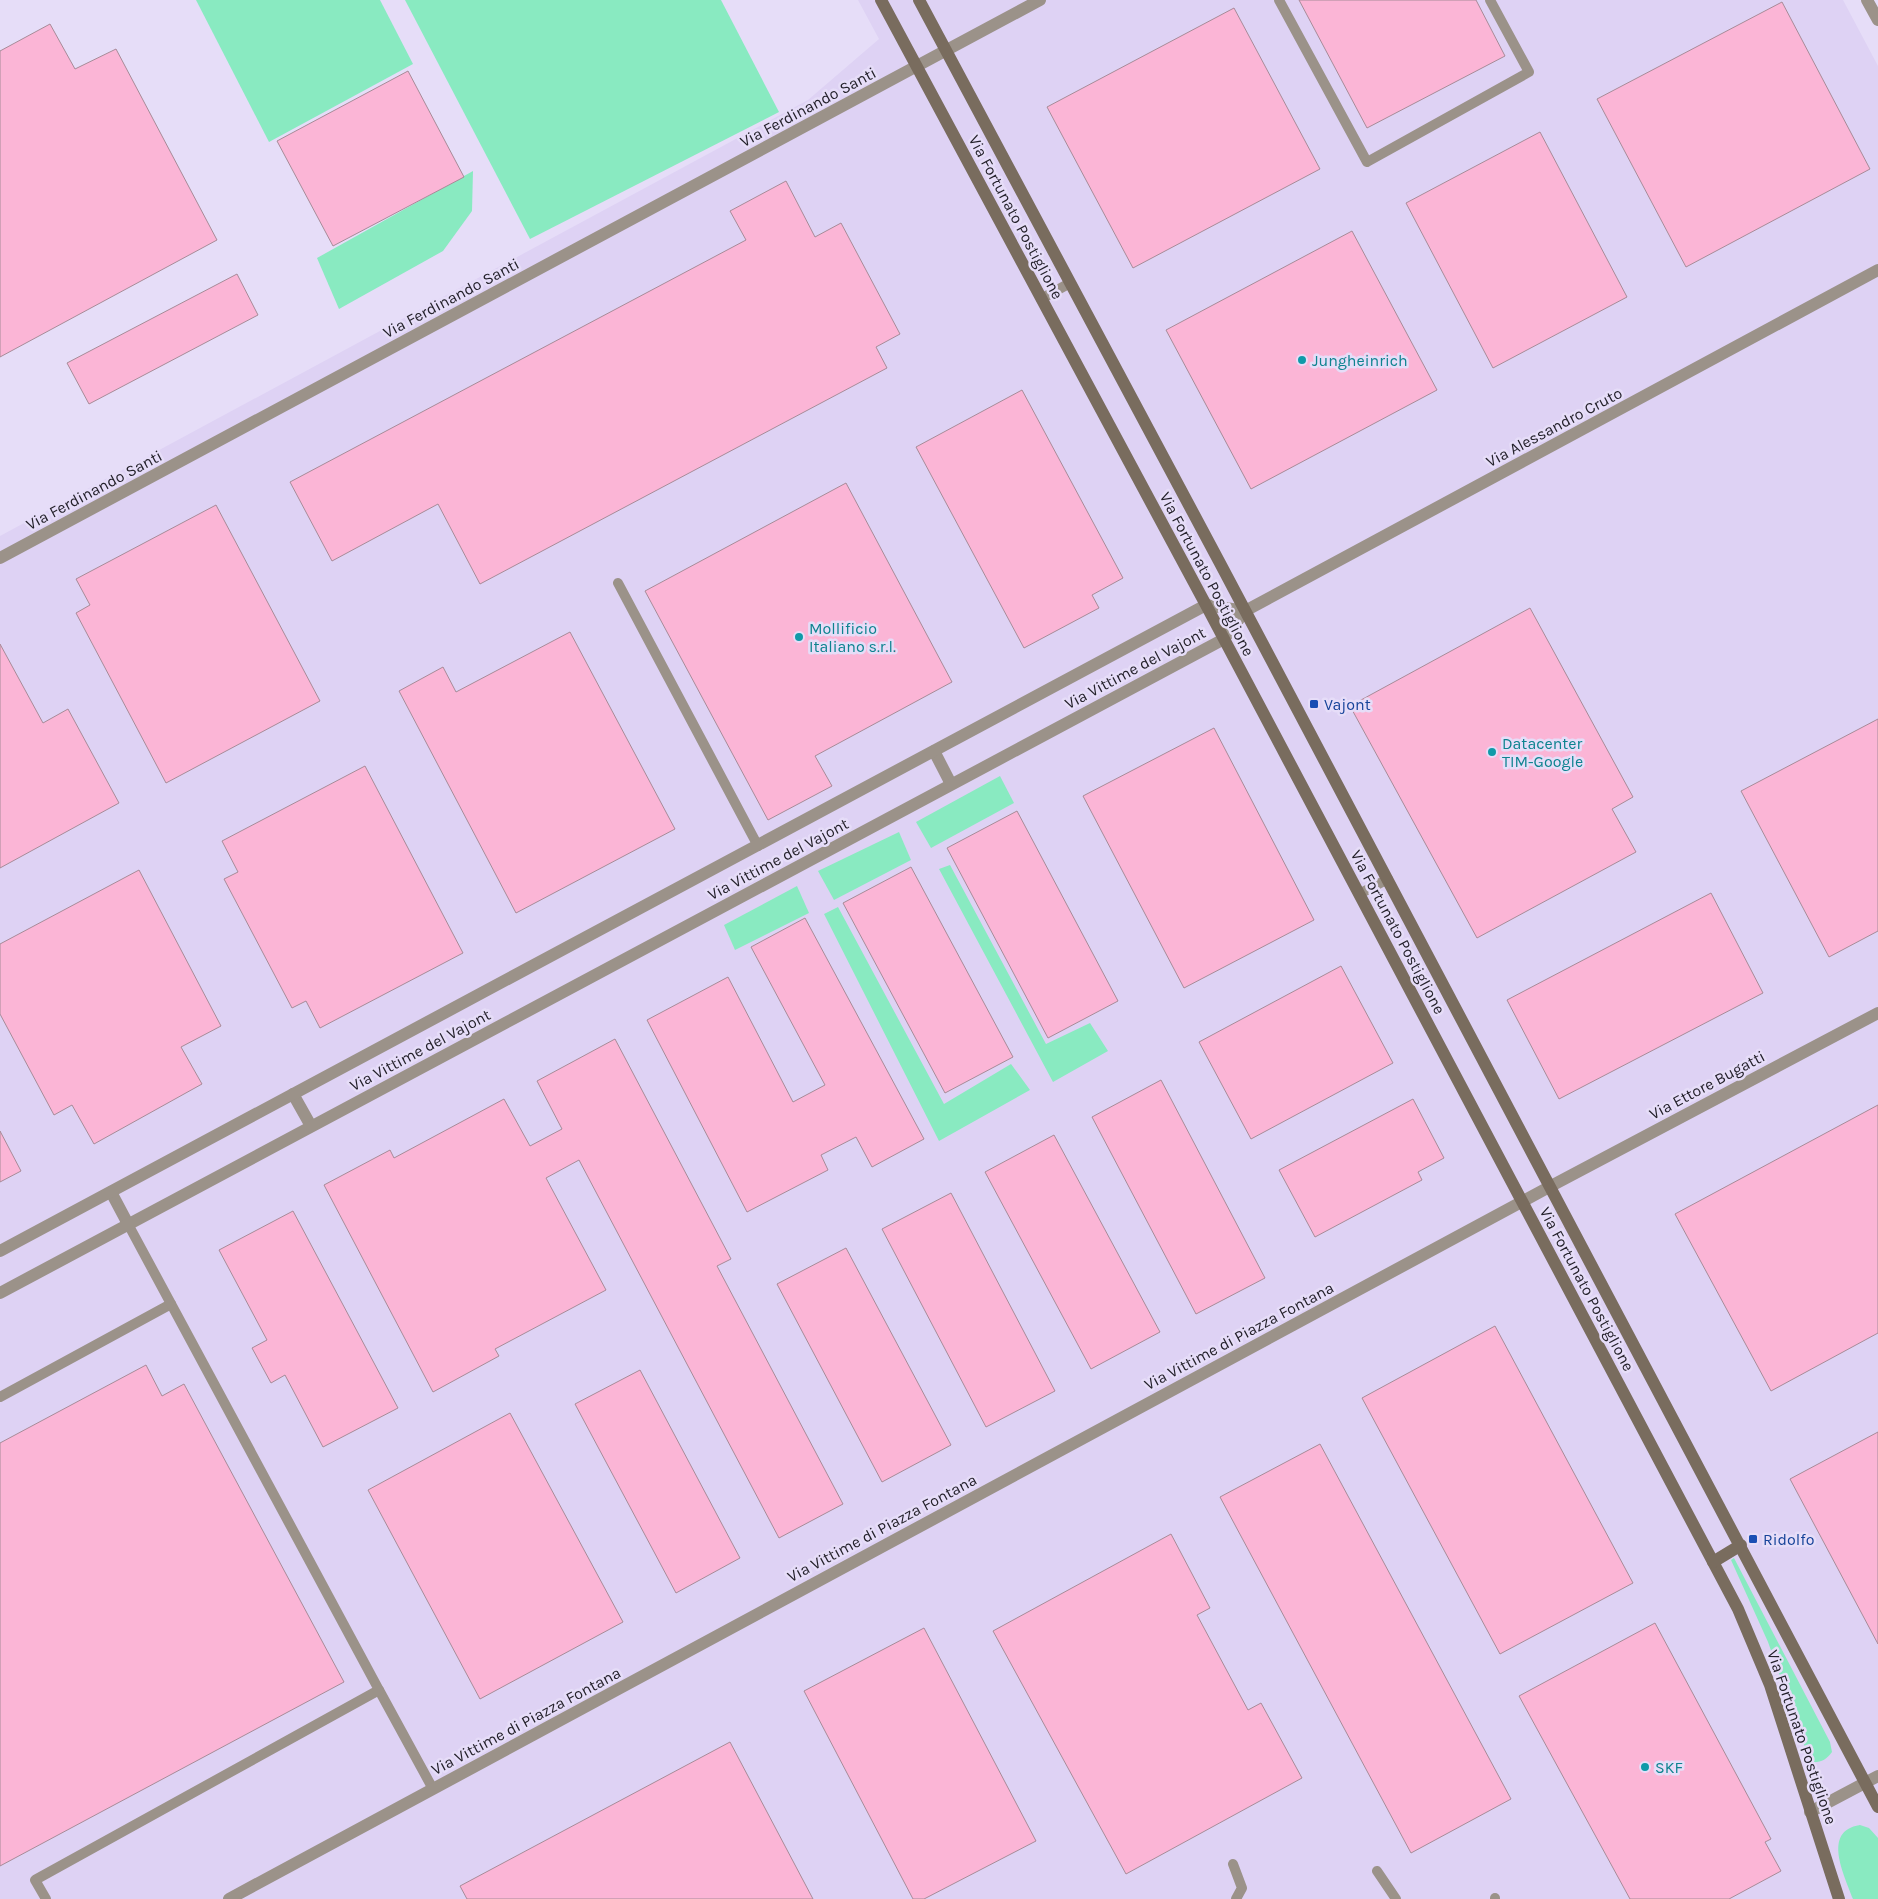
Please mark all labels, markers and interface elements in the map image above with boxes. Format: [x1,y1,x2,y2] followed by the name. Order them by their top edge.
[737,63,879,151] street label: Via Ferdinando Santi
[965,132,1067,302] street label: Via Fortunato Postiglione
[380,254,522,342] street label: Via Ferdinando Santi
[1312,351,1408,370] place label: Jungheinrich
[1296,354,1308,366] marker: Jungheinrich
[1483,383,1625,471] street label: Via Alessandro Cruto
[23,446,165,534] street label: Via Ferdinando Santi
[1156,489,1258,659] street label: Via Fortunato Postiglione
[809,619,896,656] place label: Mollificio Italiano s.r.l.
[1061,623,1209,713] street label: Via Vittime del Vajont
[793,631,805,643] marker: Mollificio Italiano s.r.l.
[1324,695,1371,714] place label: Vajont
[1308,698,1320,710] marker: Vajont
[1502,734,1583,771] place label: Datacenter TIM-Google
[1486,746,1498,758] marker: Datacenter TIM-Google
[704,814,852,904] street label: Via Vittime del Vajont
[1347,847,1449,1017] street label: Via Fortunato Postiglione
[346,1005,494,1095] street label: Via Vittime del Vajont
[1646,1047,1768,1123] street label: Via Ettore Bugatti
[1536,1204,1638,1374] street label: Via Fortunato Postiglione
[1141,1278,1337,1394] street label: Via Vittime di Piazza Fontana
[784,1470,980,1586] street label: Via Vittime di Piazza Fontana
[1763,1530,1815,1549] place label: Ridolfo
[1747,1533,1759,1545] marker: Ridolfo
[1763,1647,1841,1827] street label: Via Fortunato Postiglione
[428,1663,624,1779] street label: Via Vittime di Piazza Fontana
[1655,1758,1683,1777] place label: SKF
[1639,1761,1651,1773] marker: SKF

